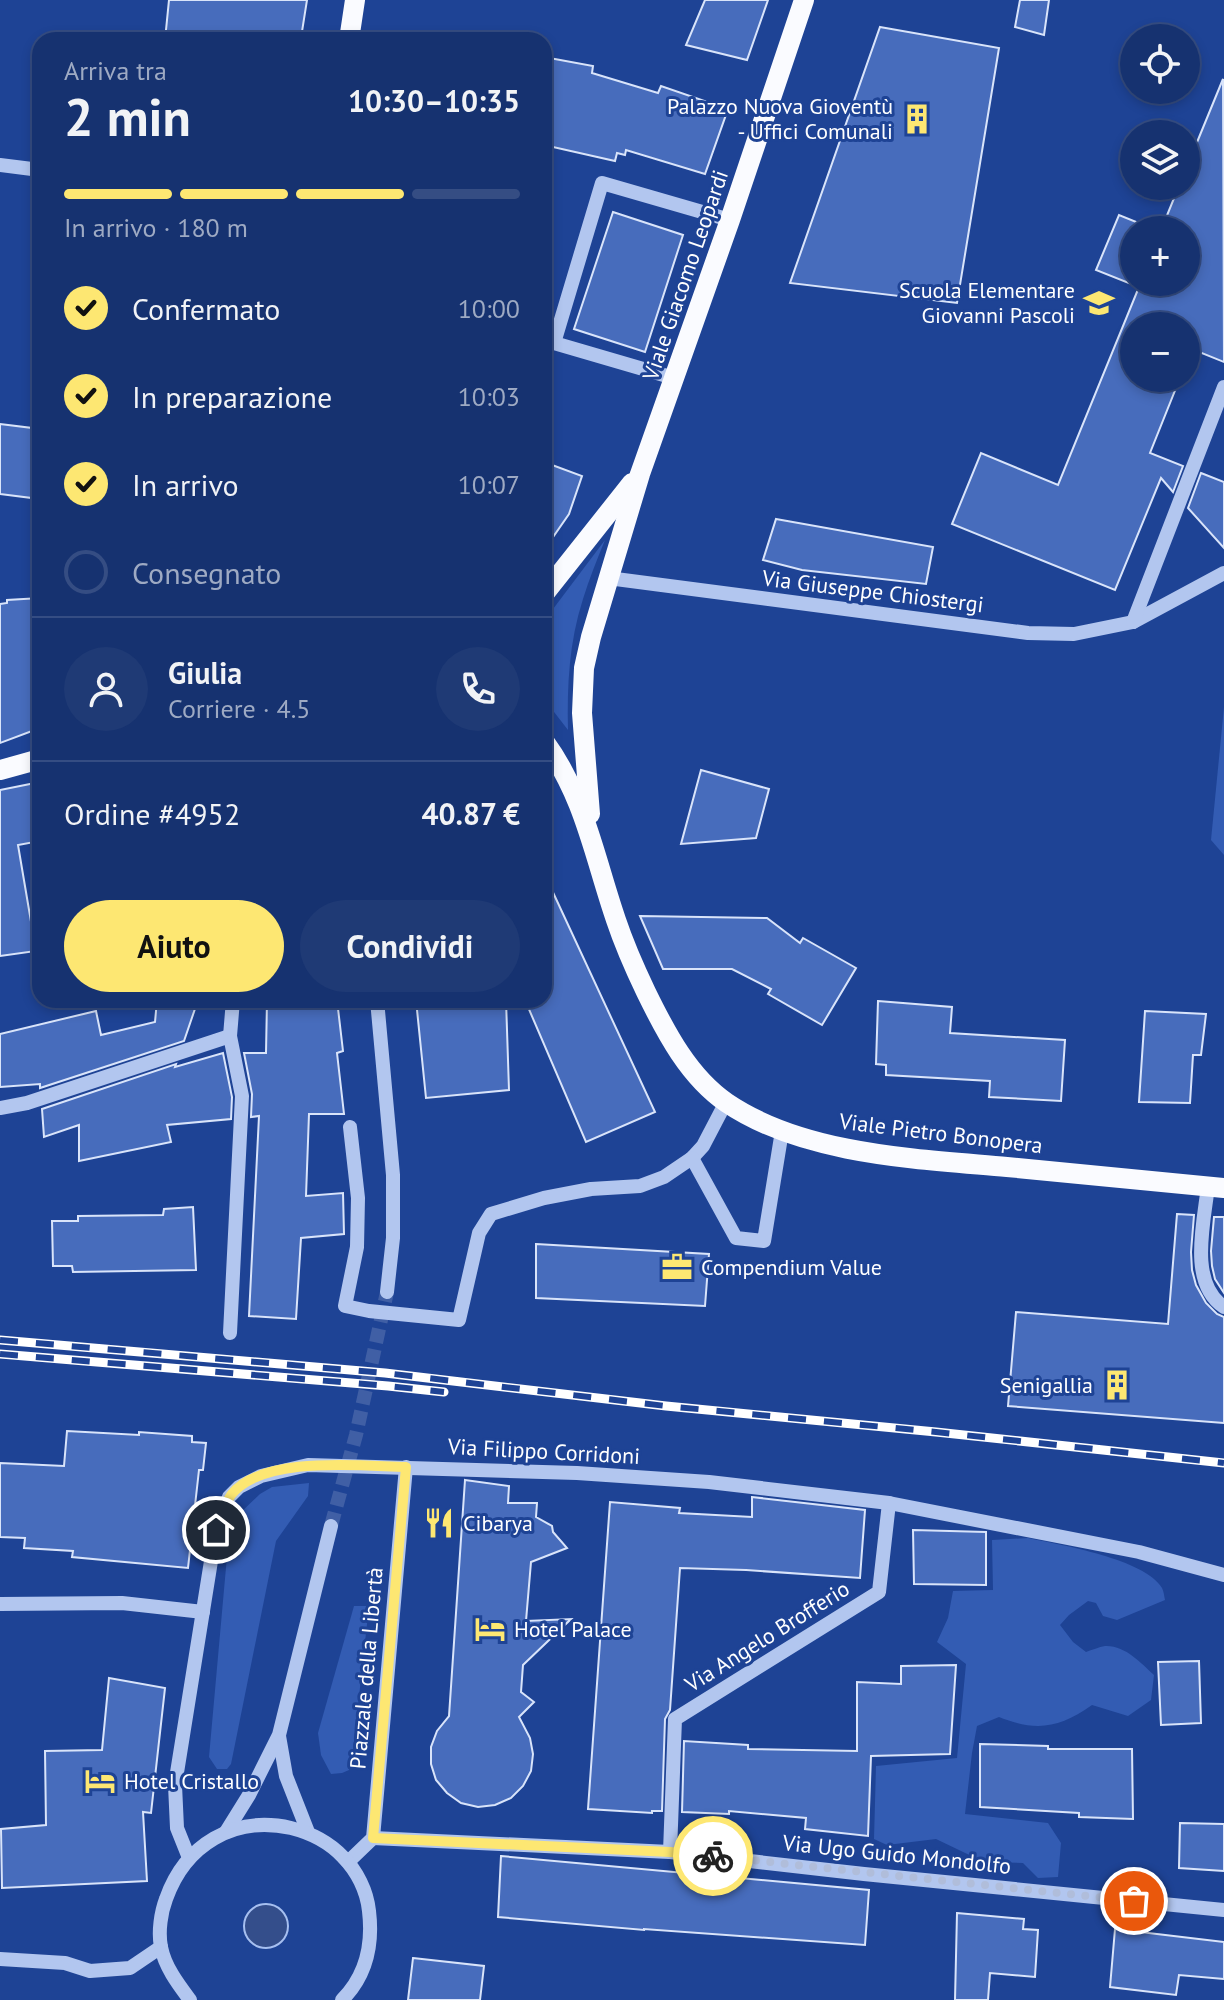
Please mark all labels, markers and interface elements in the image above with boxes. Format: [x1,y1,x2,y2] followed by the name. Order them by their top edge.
[1120,24,1200,392] map controls
[1120,24,1200,104] button: locate
[64,54,167,87] text: Arriva tra
[348,81,520,120] text: 10:30–10:35
[64,83,191,150] text: 2 min
[667,92,893,145] place label: Palazzo Nuova Gioventù - Uffici Comunali
[900,102,934,136] building icon: Palazzo Nuova Gioventù - Uffici Comunali
[1120,120,1200,200] button: layers
[636,166,734,385] street label: Viale Giacomo Leopardi
[64,211,248,244] text: In arrivo · 180 m
[1120,216,1200,296] button: +
[899,276,1075,329] place label: Scuola Elementare Giovanni Pascoli
[64,286,108,330] icon: check
[1082,286,1116,320] school or university icon: Scuola Elementare Giovanni Pascoli
[132,289,280,328] text: Confermato
[458,292,520,325] text: 10:00
[1120,312,1200,392] button: −
[64,374,108,418] icon: check
[132,377,332,416] text: In preparazione
[458,380,520,413] text: 10:03
[64,462,108,506] icon: check
[132,465,239,504] text: In arrivo
[458,468,520,501] text: 10:07
[132,553,281,592] text: Consegnato
[760,563,985,618] street label: Via Giuseppe Chiostergi
[64,647,148,731] button: person
[436,647,520,731] button: phone
[168,653,242,692] text: Giulia
[168,692,311,725] text: Corriere · 4.5
[64,794,240,833] text: Ordine #4952
[422,794,520,833] text: 40.87 €
[64,900,284,992] button: Aiuto
[300,900,520,992] button: Condividi
[837,1107,1044,1159] street label: Viale Pietro Bonopera
[660,1250,694,1284] office icon: Compendium Value
[701,1253,882,1281] place label: Compendium Value
[1100,1368,1134,1402] building icon: Senigallia
[1000,1371,1093,1399] place label: Senigallia
[446,1432,641,1470] street label: Via Filippo Corridoni
[182,1496,250,1564] pin
[422,1506,456,1540] restaurant icon: Cibarya
[194,1508,238,1552] icon: home
[463,1509,533,1537] place label: Cibarya
[343,1566,389,1770] street label: Piazzale della Libertà
[679,1574,854,1698] street label: Via Angelo Brofferio
[473,1612,507,1646] hotel icon: Hotel Palace
[514,1615,632,1643] place label: Hotel Palace
[83,1764,117,1798] hotel icon: Hotel Cristallo
[124,1767,259,1795] place label: Hotel Cristallo
[673,1816,753,1896] courier
[780,1828,1013,1880] street label: Via Ugo Guido Mondolfo
[691,1834,735,1878] icon: bike
[1100,1867,1168,1935] pin
[1112,1879,1156,1923] icon: bag

